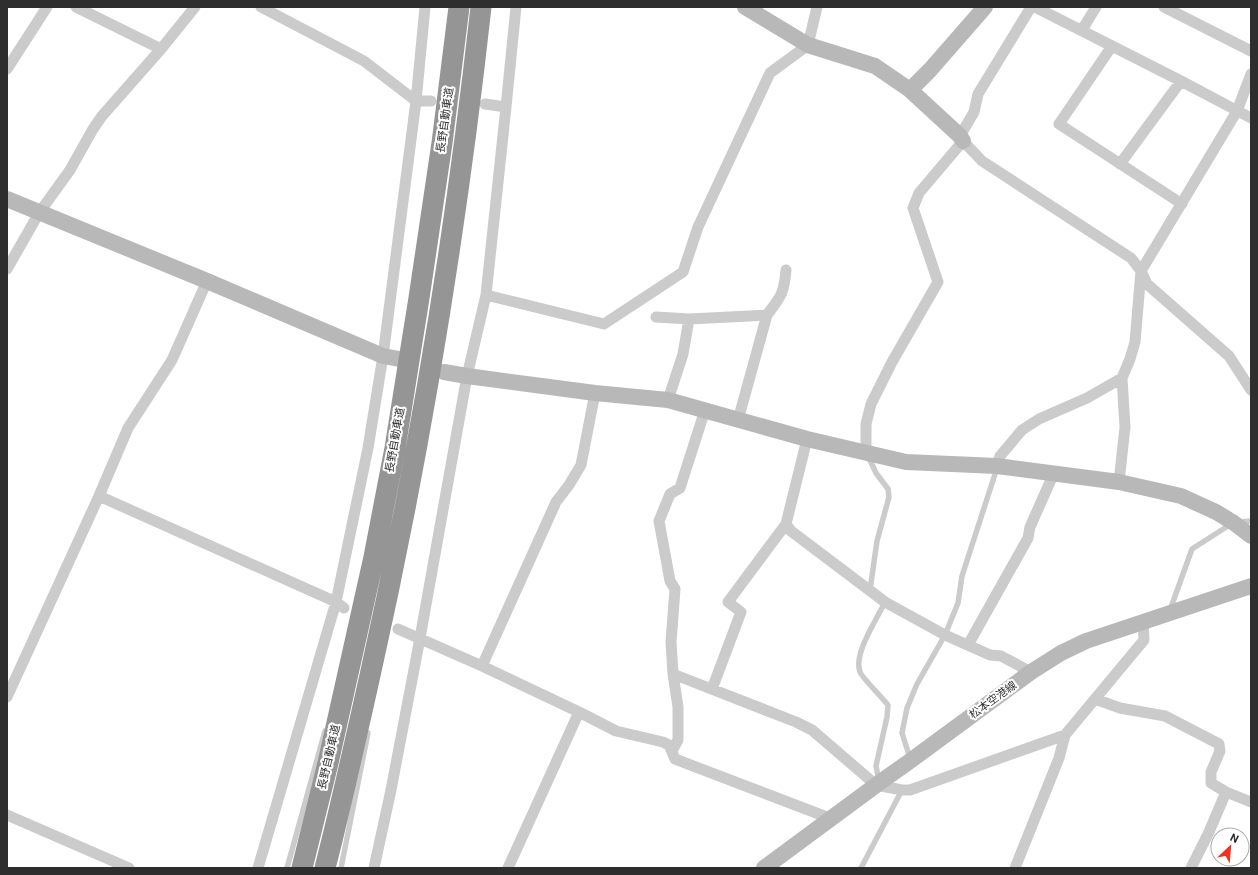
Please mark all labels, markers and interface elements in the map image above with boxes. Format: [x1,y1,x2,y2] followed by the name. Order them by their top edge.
[434,86,456,154] street label: 長野自動車道
[383,406,407,474] street label: 長野自動車道
[967,679,1019,721] street label: 松本空港線
[315,723,343,791] street label: 長野自動車道
[1210,827,1250,867] north arrow
[1228,831,1241,846] text: N

